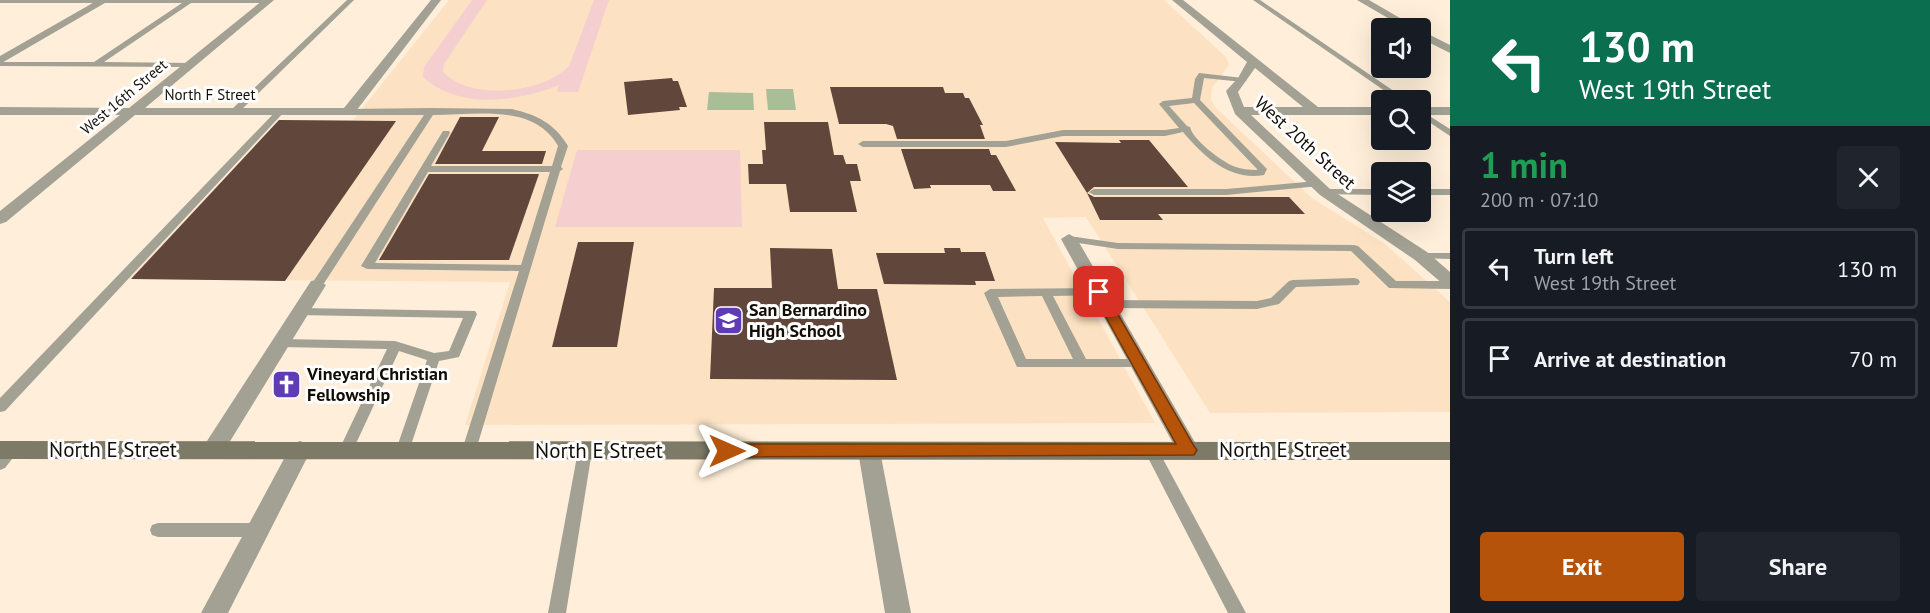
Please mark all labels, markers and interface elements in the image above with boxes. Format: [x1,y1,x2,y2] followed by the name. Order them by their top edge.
[1371,18,1431,222] map controls
[1371,18,1431,78] button: sound
[1579,19,1695,74] text: 130 m
[1480,24,1558,102] icon: left
[77,55,171,138] street label: West 16th Street
[1579,72,1771,106] text: West 19th Street
[164,85,256,104] street label: North F Street
[1371,90,1431,150] button: search
[1250,91,1361,194] street label: West 20th Street
[1480,141,1568,188] text: 1 min
[1837,146,1900,209] button: close
[1371,162,1431,222] button: layers
[1480,187,1598,213] text: 200 m · 07:10
[1534,242,1614,270] text: Turn left
[1483,252,1516,285] icon: left
[1837,255,1897,283] text: 130 m
[1073,266,1124,317] pin
[1534,270,1676,296] text: West 19th Street
[1082,275,1115,308] icon: arrive
[749,298,867,342] place label: San Bernardino High School
[712,304,744,336] school or university icon: San Bernardino High School
[1483,342,1516,375] icon: arrive
[1534,345,1726,373] text: Arrive at destination
[1849,345,1897,373] text: 70 m
[306,362,448,406] place label: Vineyard Christian Fellowship
[270,368,302,400] church icon: Vineyard Christian Fellowship
[695,419,759,483] position arrow
[49,436,177,463] street label: North E Street
[1219,436,1347,463] street label: North E Street
[535,437,663,464] street label: North E Street
[1480,532,1684,601] button: Exit
[1696,532,1900,601] button: Share

